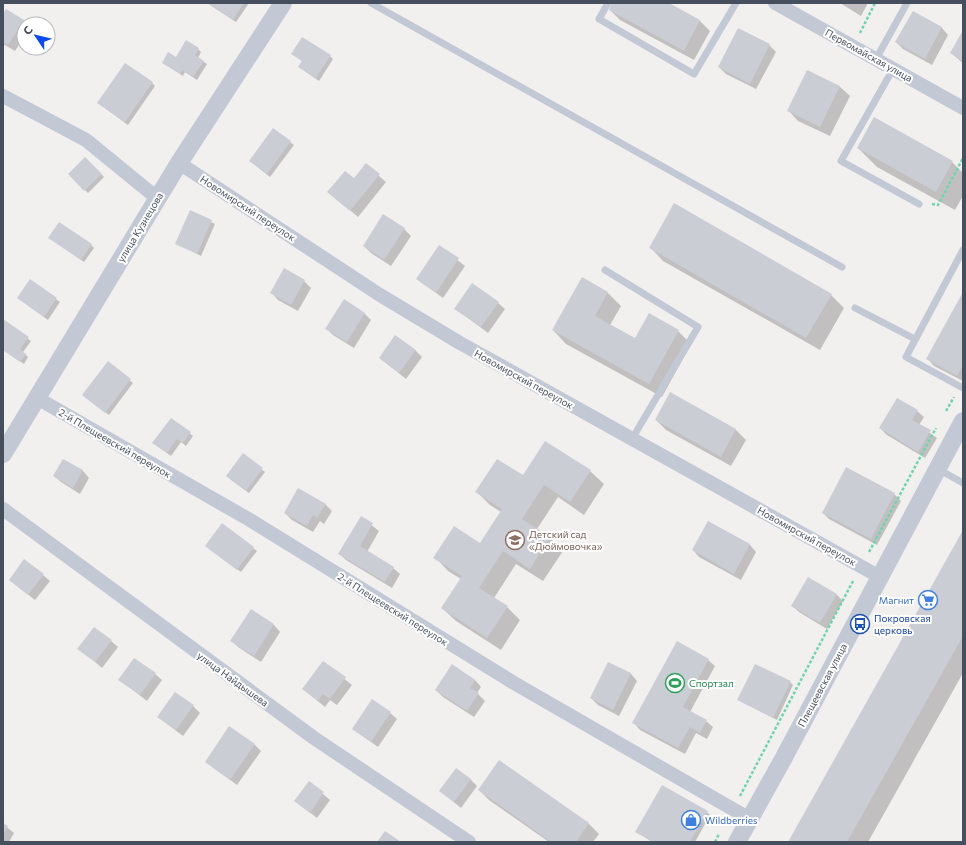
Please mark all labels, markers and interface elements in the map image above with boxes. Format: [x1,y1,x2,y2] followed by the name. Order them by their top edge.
[16,16,56,56] north arrow
[20,23,35,37] text: С
[823,26,915,84] street label: Первомайская улица
[198,173,298,244] street label: Новомирский переулок
[115,190,165,264] street label: улица Кузнецова
[473,347,576,411] street label: Новомирский переулок
[57,406,174,480] street label: 2-й Плещеевский переулок
[756,504,859,568] street label: Новомирский переулок
[529,528,603,552] place label: Детский сад «Дюймовочка»
[504,529,526,551] school or university icon: Детский сад «Дюймовочка»
[336,570,451,648] street label: 2-й Плещеевский переулок
[917,589,939,611] supermarket icon: Магнит
[879,594,914,606] place label: Магнит
[874,612,931,636] place label: Покровская церковь
[849,613,871,635] bus stop icon: Покровская церковь
[795,641,849,729] street label: Плещеевская улица
[195,649,271,709] street label: улица Найдышева
[664,672,686,694] sports icon: Спортзал
[689,677,734,689] place label: Спортзал
[680,809,702,831] shop icon: Wildberries
[705,814,758,826] place label: Wildberries

